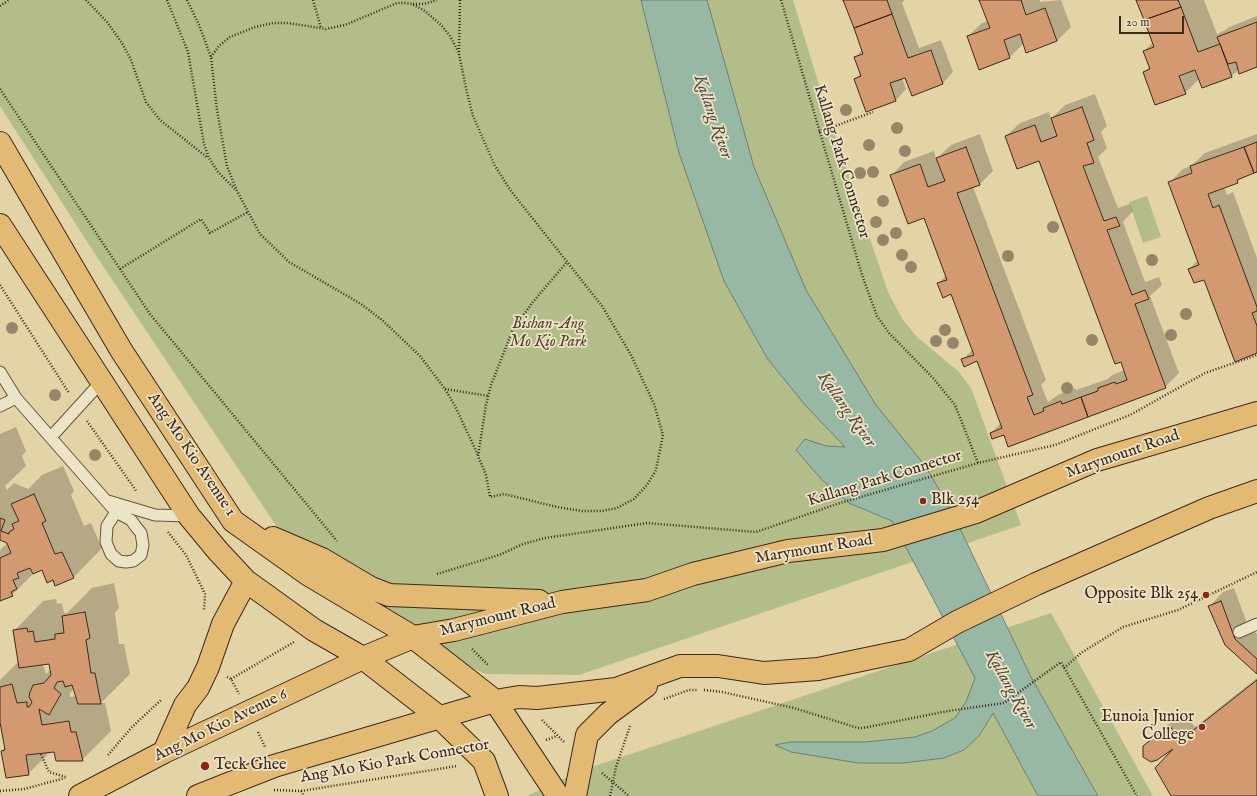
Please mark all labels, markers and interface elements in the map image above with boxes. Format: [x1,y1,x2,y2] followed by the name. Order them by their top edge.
[1121,8,1186,34] scale bar
[1126,15,1149,30] text: 20 m
[688,72,736,162] water label: Kallang River
[808,83,874,241] street label: Kallang Park Connector
[509,315,587,353] park label: Bishan-Ang Mo Kio Park
[813,368,879,452] water label: Kallang River
[143,390,239,520] street label: Ang Mo Kio Avenue 1
[1064,427,1182,483] street label: Marymount Road
[806,446,964,512] street label: Kallang Park Connector
[931,491,979,511] place label: Blk 254
[918,496,928,506] marker: Blk 254
[754,531,874,569] street label: Marymount Road
[1085,585,1198,605] place label: Opposite Blk 254
[1201,590,1211,600] marker: Opposite Blk 254
[438,594,558,642] street label: Marymount Road
[980,647,1040,733] water label: Kallang River
[151,685,291,767] street label: Ang Mo Kio Avenue 6
[1101,708,1194,746] place label: Eunoia Junior College
[1197,722,1207,732] marker: Eunoia Junior College
[299,736,491,788] street label: Ang Mo Kio Park Connector
[214,756,286,776] place label: Teck Ghee
[199,760,211,772] marker: Teck Ghee

